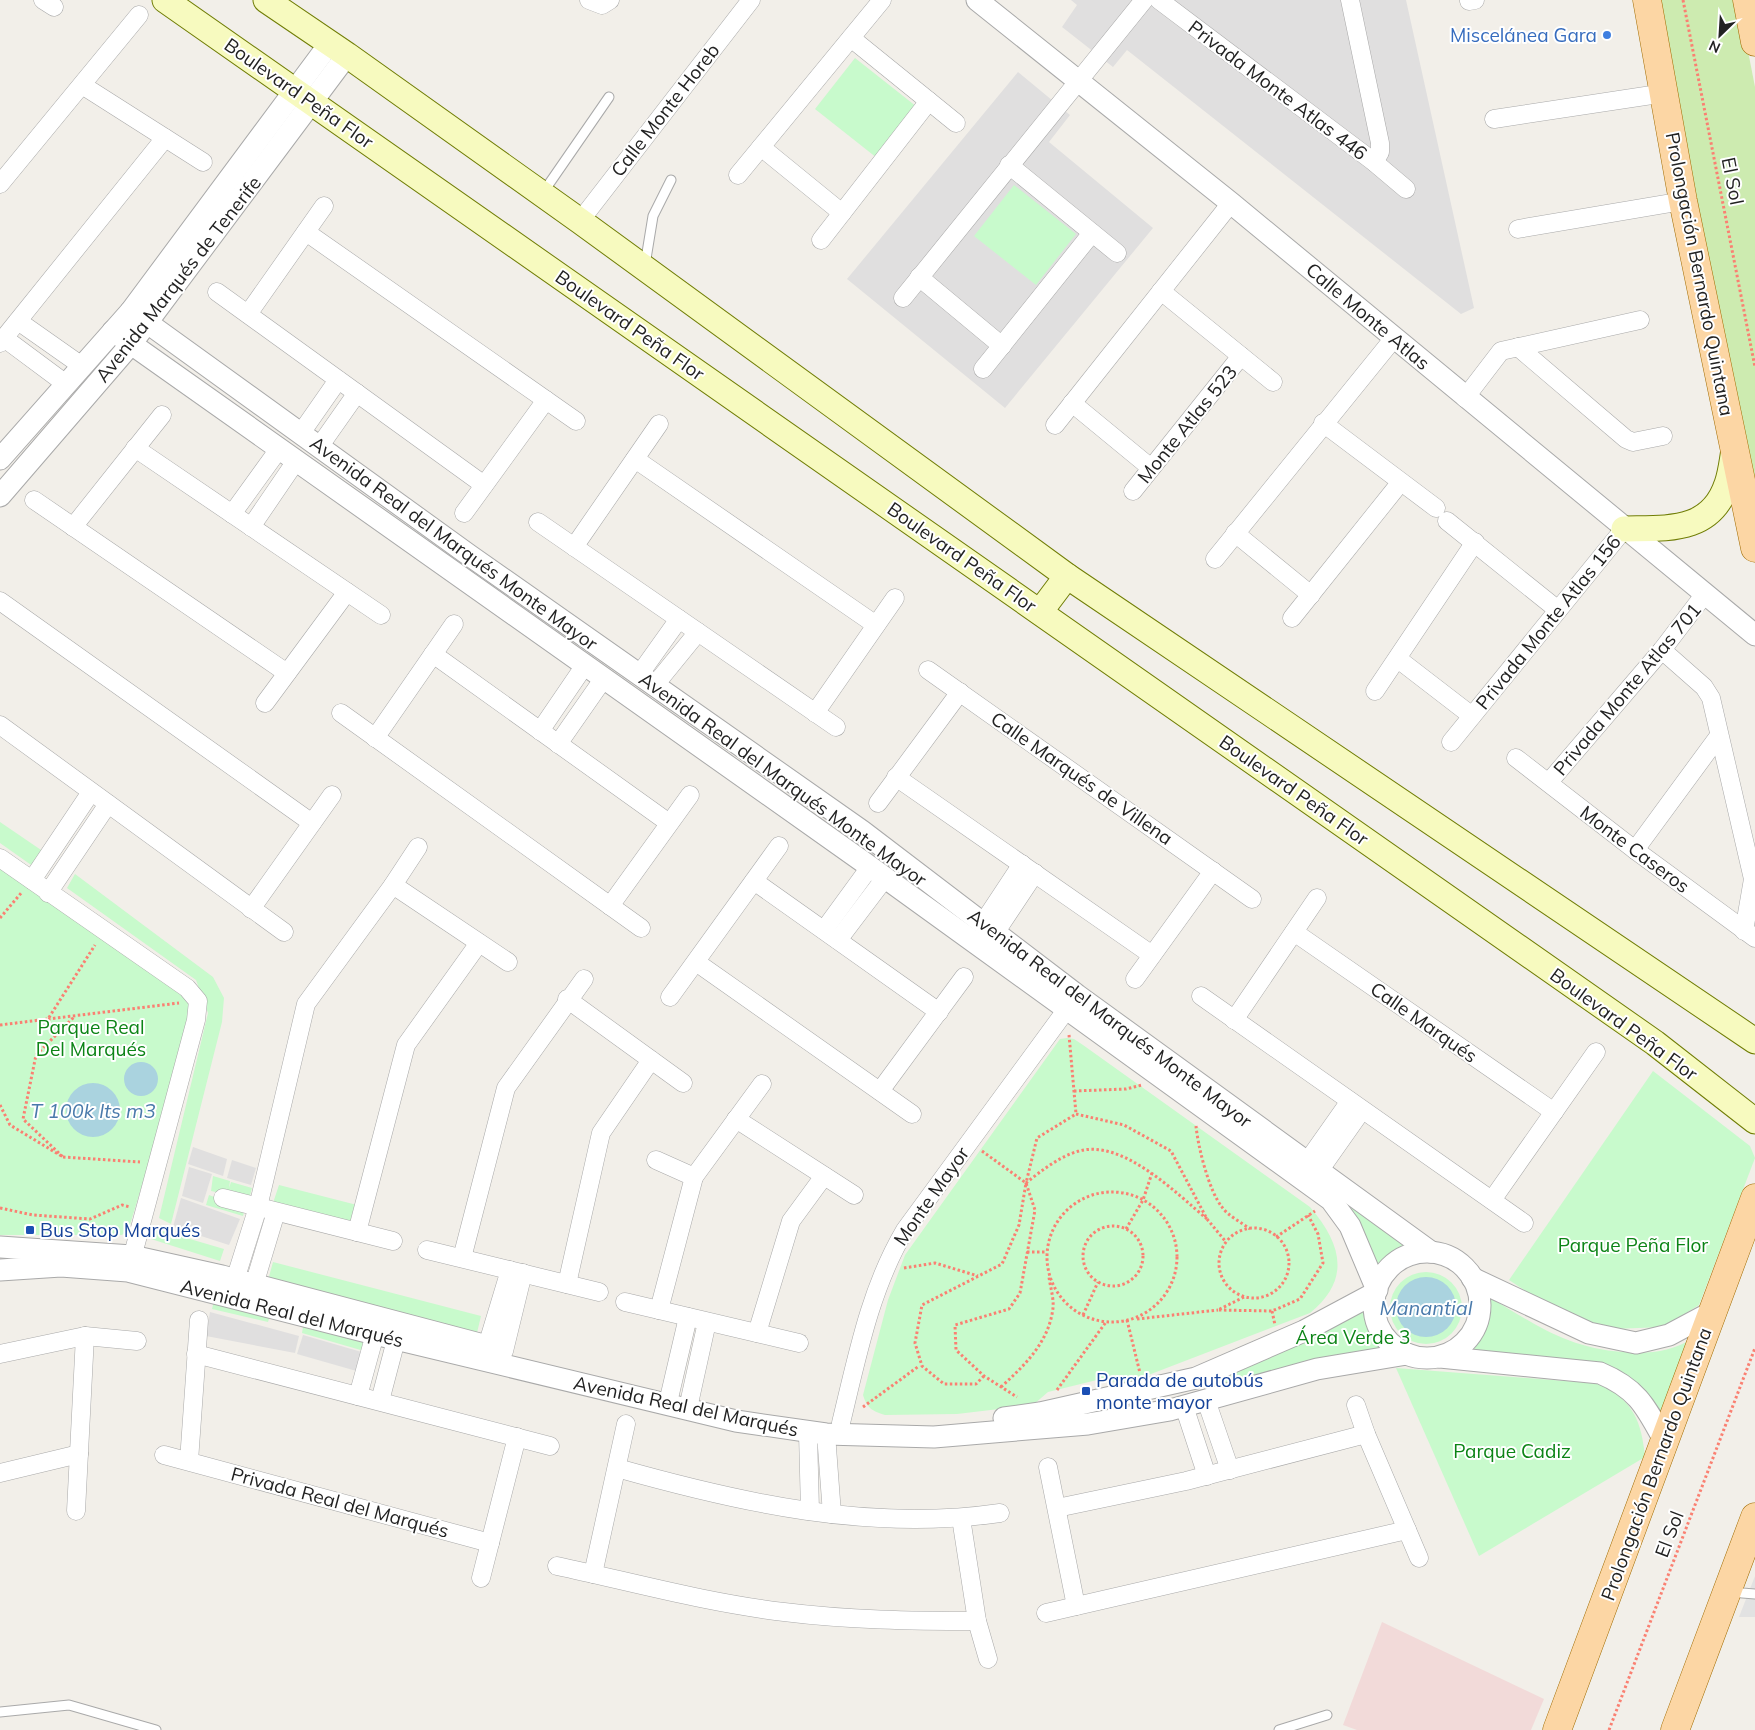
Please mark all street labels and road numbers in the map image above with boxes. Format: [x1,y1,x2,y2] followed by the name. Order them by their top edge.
[1184,15,1372,165] street label: Privada Monte Atlas 446
[220,33,378,154] street label: Boulevard Peña Flor
[606,39,724,181] street label: Calle Monte Horeb
[1661,130,1739,418] street label: Prolongación Bernardo Quintana
[1717,155,1749,207] street label: El Sol
[90,171,266,387] street label: Avenida Marqués de Tenerife
[1301,257,1435,375] street label: Calle Monte Atlas
[551,265,709,386] street label: Boulevard Peña Flor
[1132,360,1242,488] street label: Monte Atlas 523
[306,431,603,655] street label: Avenida Real del Marqués Monte Mayor
[883,497,1041,618] street label: Boulevard Peña Flor
[1470,530,1626,714] street label: Privada Monte Atlas 156
[1548,598,1706,780] street label: Privada Monte Atlas 701
[635,667,932,891] street label: Avenida Real del Marqués Monte Mayor
[986,706,1178,850] street label: Calle Marqués de Villena
[1215,730,1373,851] street label: Boulevard Peña Flor
[1575,800,1695,898] street label: Monte Caseros
[963,903,1257,1133] street label: Avenida Real del Marqués Monte Mayor
[1546,962,1703,1086] street label: Boulevard Peña Flor
[1366,976,1482,1068] street label: Calle Marqués
[888,1142,974,1250] street label: Monte Mayor
[178,1274,406,1352] street label: Avenida Real del Marqués
[1595,1324,1717,1604] street label: Prolongación Bernardo Quintana
[571,1370,801,1442] street label: Avenida Real del Marqués
[228,1461,452,1543] street label: Privada Real del Marqués
[1649,1507,1689,1561] street label: El Sol

